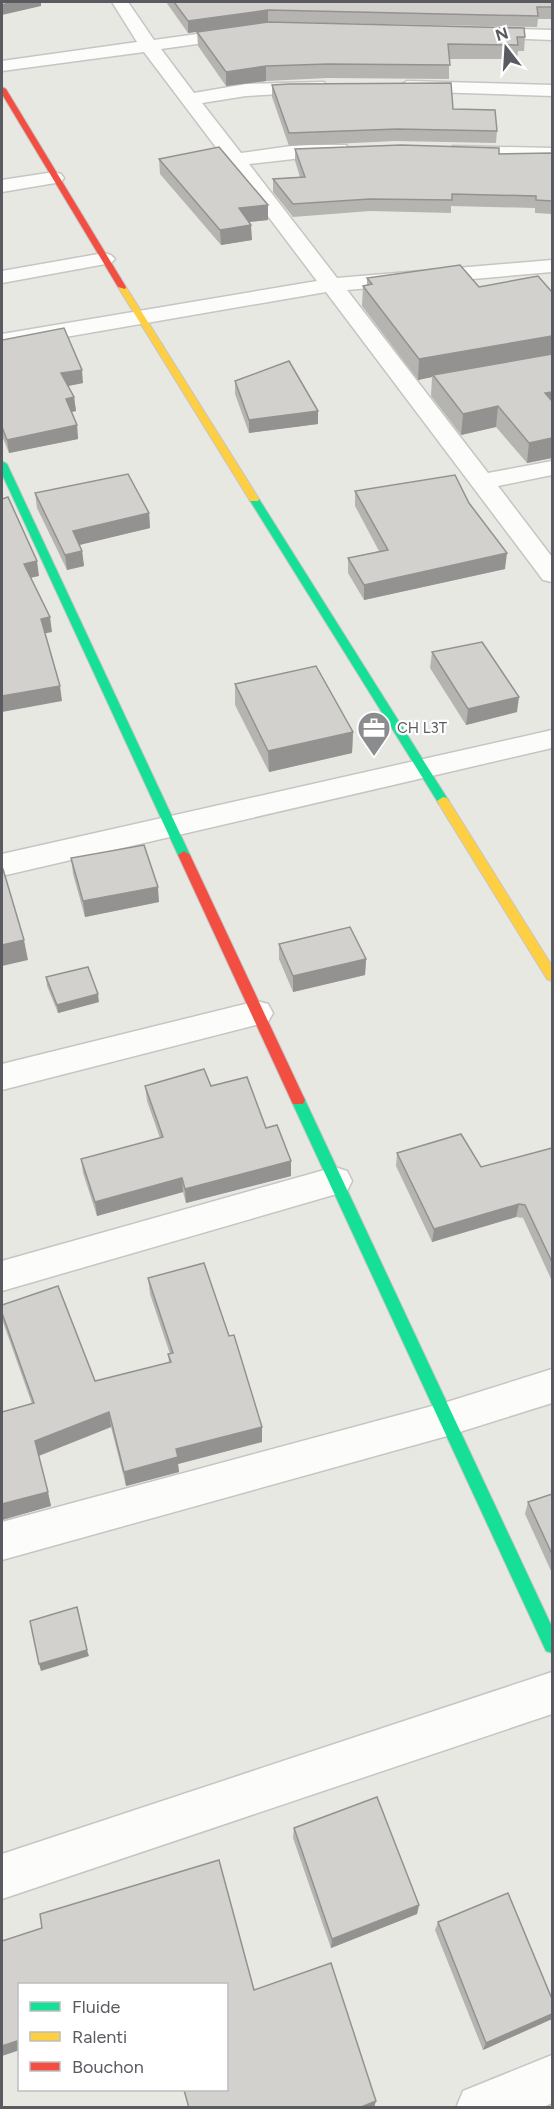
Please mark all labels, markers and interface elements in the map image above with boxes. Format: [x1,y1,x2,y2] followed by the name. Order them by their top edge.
[476,18,536,78] north arrow
[493,23,510,45] text: N
[356,710,392,757] office icon: CH L3T
[397,719,448,737] place label: CH L3T
[18,1983,228,2091] legend
[72,1996,121,2018] text: Fluide
[72,2026,127,2048] text: Ralenti
[72,2056,144,2078] text: Bouchon

